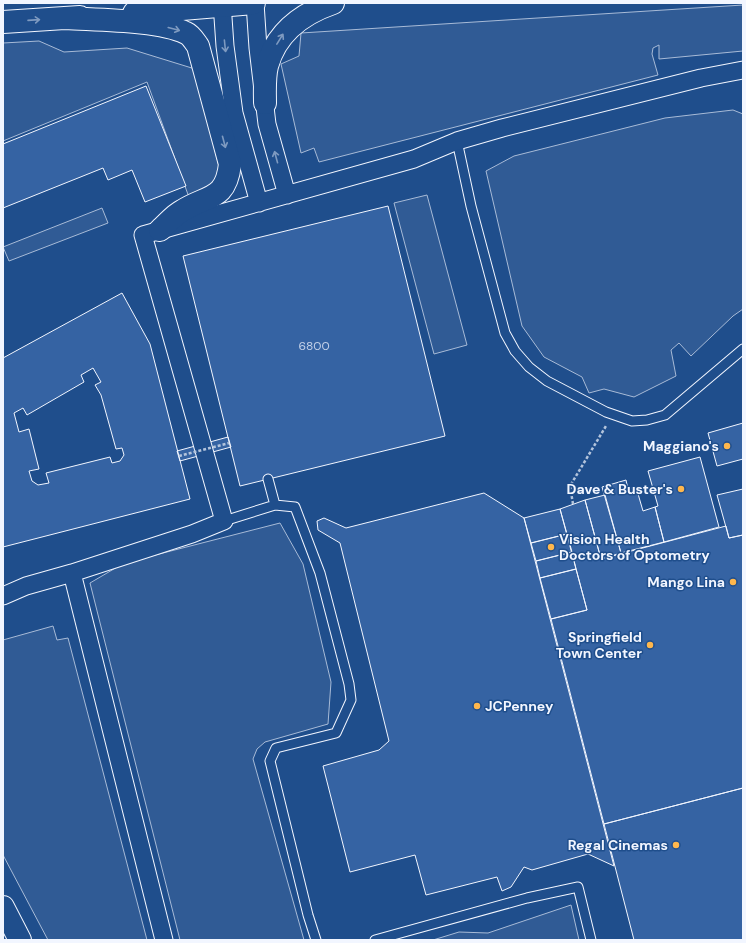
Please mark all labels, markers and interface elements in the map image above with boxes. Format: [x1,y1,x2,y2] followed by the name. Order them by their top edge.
[27,16,40,24] one-way arrow
[167,26,180,33] one-way arrow
[276,34,284,45] one-way arrow
[222,39,229,52] one-way arrow
[220,135,228,148] one-way arrow
[272,151,280,164] one-way arrow
[298,338,330,354] house number: 6800
[643,437,719,455] place label: Maggiano's
[722,441,732,451] marker: Maggiano's
[567,480,673,498] place label: Dave & Buster's
[676,484,686,494] marker: Dave & Buster's
[559,530,710,564] place label: Vision Health Doctors of Optometry
[546,542,556,552] marker: Vision Health Doctors of Optometry
[647,573,725,591] place label: Mango Lina
[728,577,738,587] marker: Mango Lina
[556,628,642,662] place label: Springfield Town Center
[645,640,655,650] marker: Springfield Town Center
[485,697,554,715] place label: JCPenney
[472,701,482,711] marker: JCPenney
[568,836,668,854] place label: Regal Cinemas
[671,840,681,850] marker: Regal Cinemas

